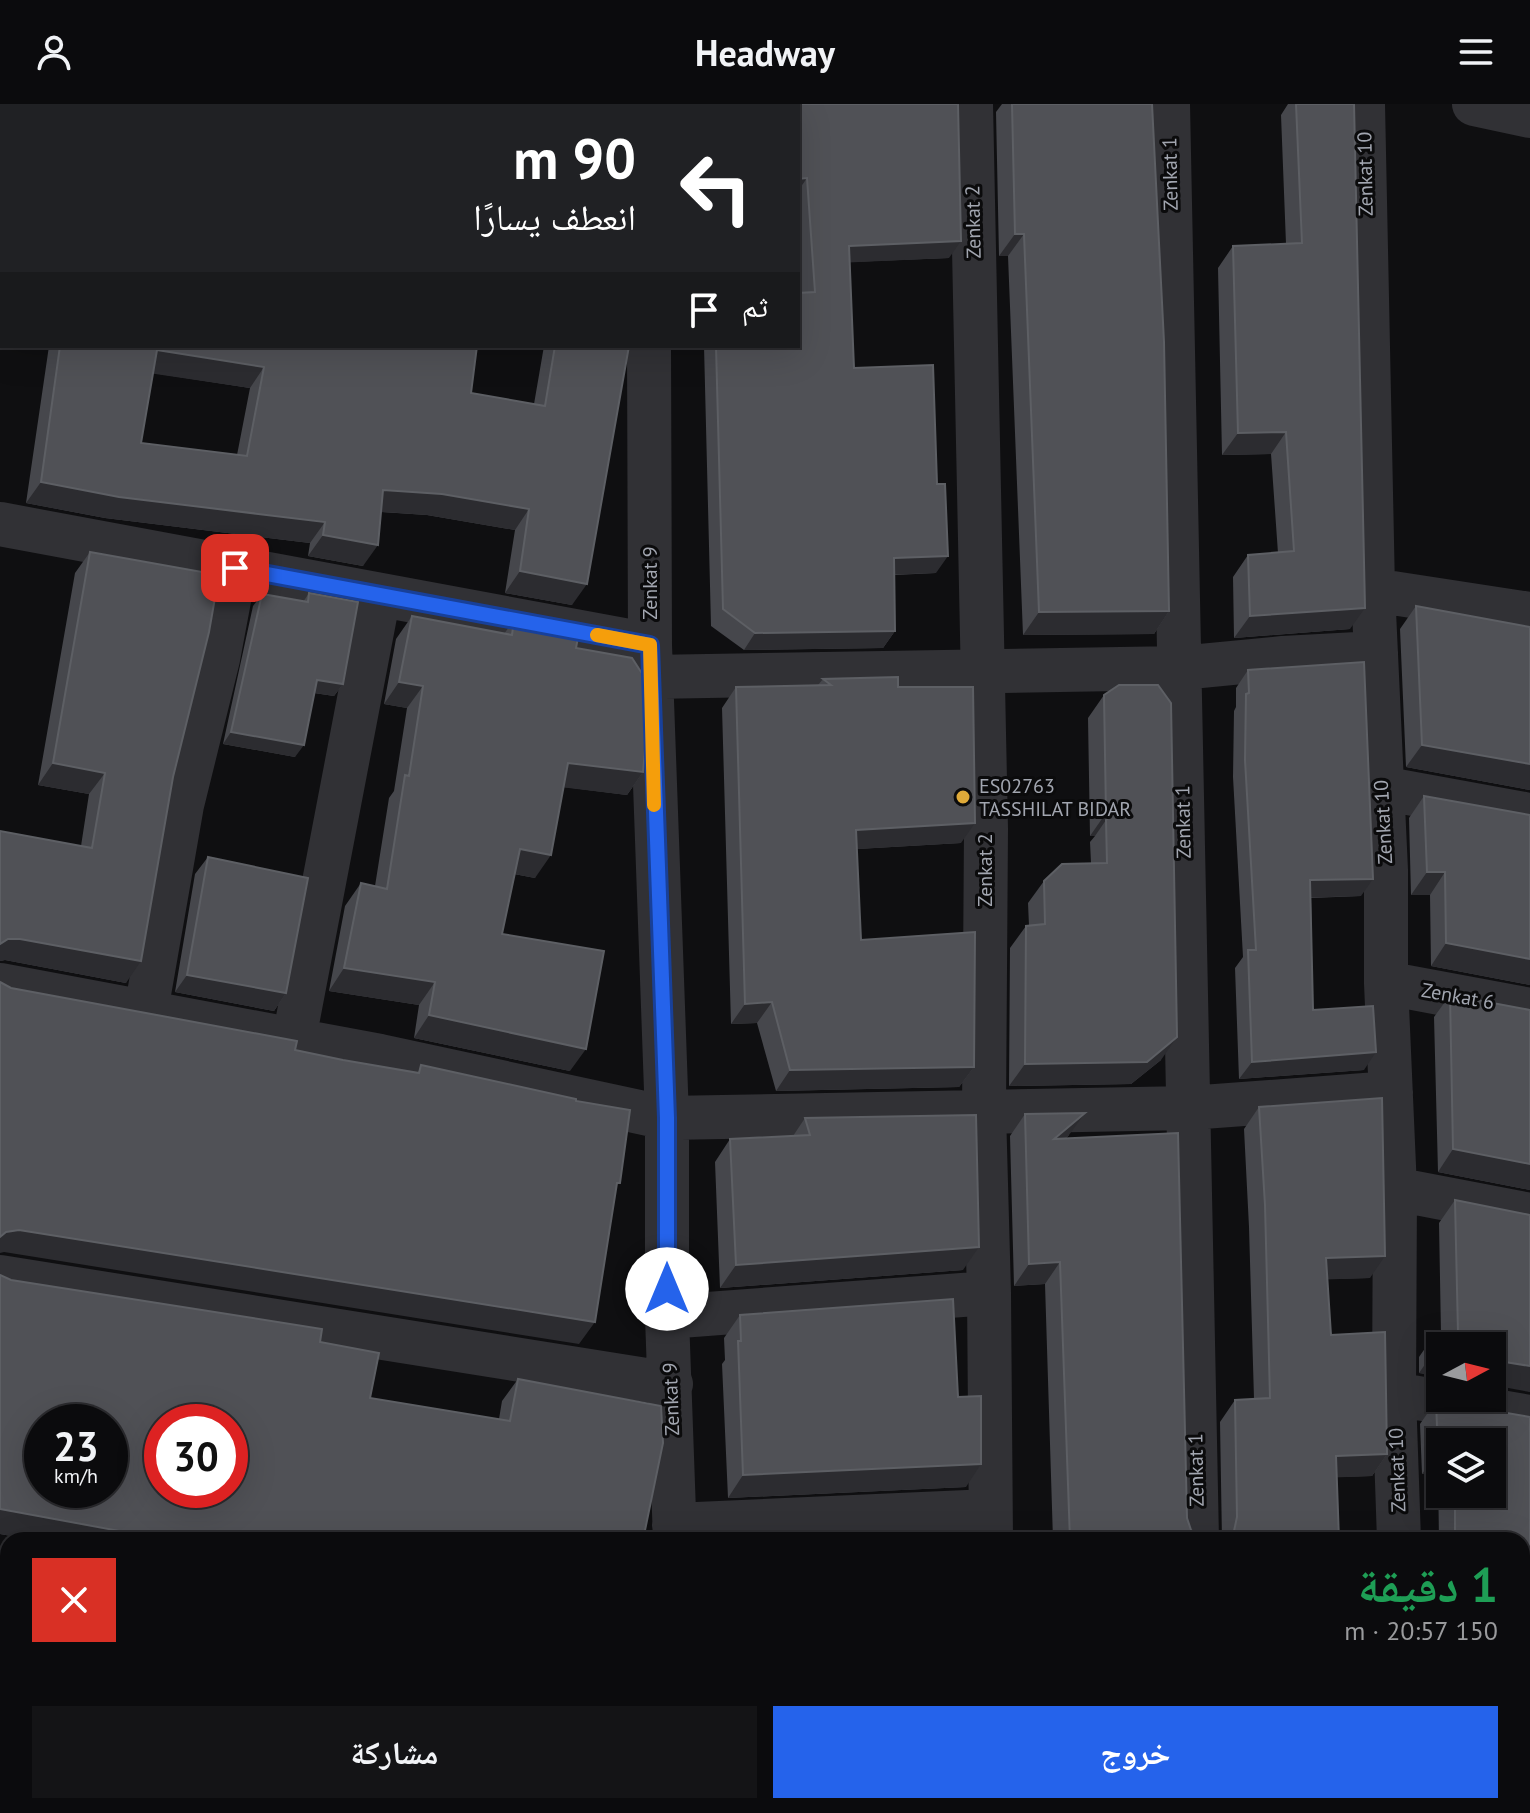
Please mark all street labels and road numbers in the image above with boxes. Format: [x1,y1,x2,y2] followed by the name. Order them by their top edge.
[1351,131,1379,216] street label: Zenkat 10
[1156,137,1184,211] street label: Zenkat 1
[959,185,987,259] street label: Zenkat 2
[637,546,663,620] street label: Zenkat 9
[1368,779,1398,865] street label: Zenkat 10
[1169,785,1197,859] street label: Zenkat 1
[972,833,998,907] street label: Zenkat 2
[1420,977,1496,1015] street label: Zenkat 6
[657,1362,685,1436] street label: Zenkat 9
[1383,1427,1411,1513] street label: Zenkat 10
[1182,1433,1210,1507] street label: Zenkat 1

